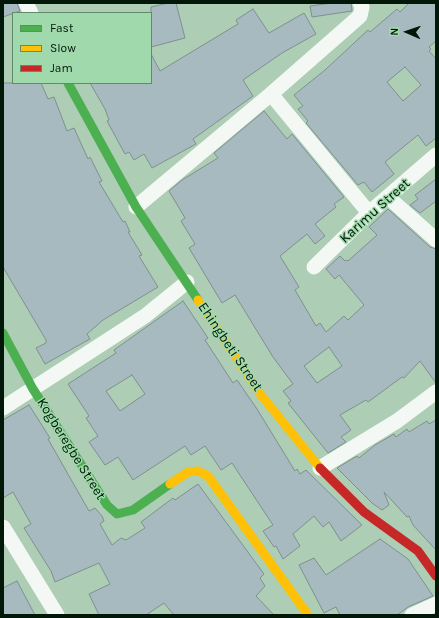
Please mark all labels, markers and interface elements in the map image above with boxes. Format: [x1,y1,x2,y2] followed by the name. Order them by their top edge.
[12,12,152,84] legend
[387,12,427,52] north arrow
[50,21,73,35] text: Fast
[388,27,401,36] text: N
[50,41,76,55] text: Slow
[50,61,73,75] text: Jam
[336,175,414,247] street label: Karimu Street
[194,299,266,395] street label: Ehingbeti Street
[33,395,109,503] street label: Kogberegbe Street

